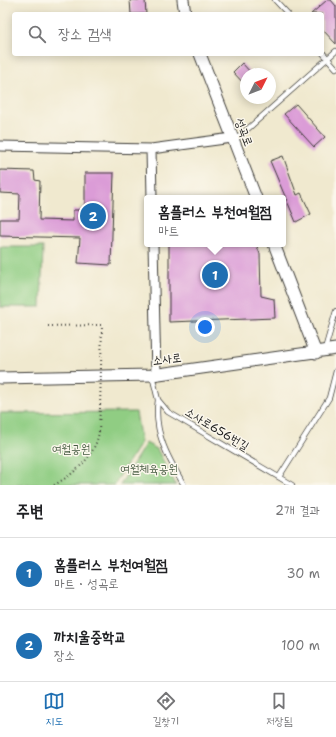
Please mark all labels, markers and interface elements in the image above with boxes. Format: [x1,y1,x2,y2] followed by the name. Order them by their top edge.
[12,12,324,56] search box
[26,23,48,45] icon: search
[58,24,111,44] text: 장소 검색
[240,68,276,104] north arrow
[231,116,257,148] street label: 성곡로
[144,195,286,247] popup
[80,201,106,231] pin: 2
[158,202,272,222] text: 홈플러스 부천여월점
[158,222,179,239] text: 마트
[202,260,228,290] pin: 1
[195,317,215,337] your location
[152,349,182,369] street label: 소사로
[182,404,252,455] street label: 소사로656번길
[52,441,90,457] park label: 여월공원
[120,461,178,477] park label: 여월체육공원
[16,500,43,522] text: 주변
[275,502,320,519] text: 2개 결과
[54,555,168,575] text: 홈플러스 부천여월점
[26,565,32,582] text: 1
[286,565,320,582] text: 30 m
[54,575,119,592] text: 마트 · 성곡로
[54,627,126,647] text: 까치울중학교
[24,637,34,654] text: 2
[281,637,320,654] text: 100 m
[54,647,75,664] text: 장소
[43,690,65,729] tab: 지도
[152,690,179,729] tab: 길찾기
[266,690,293,729] tab: 저장됨

